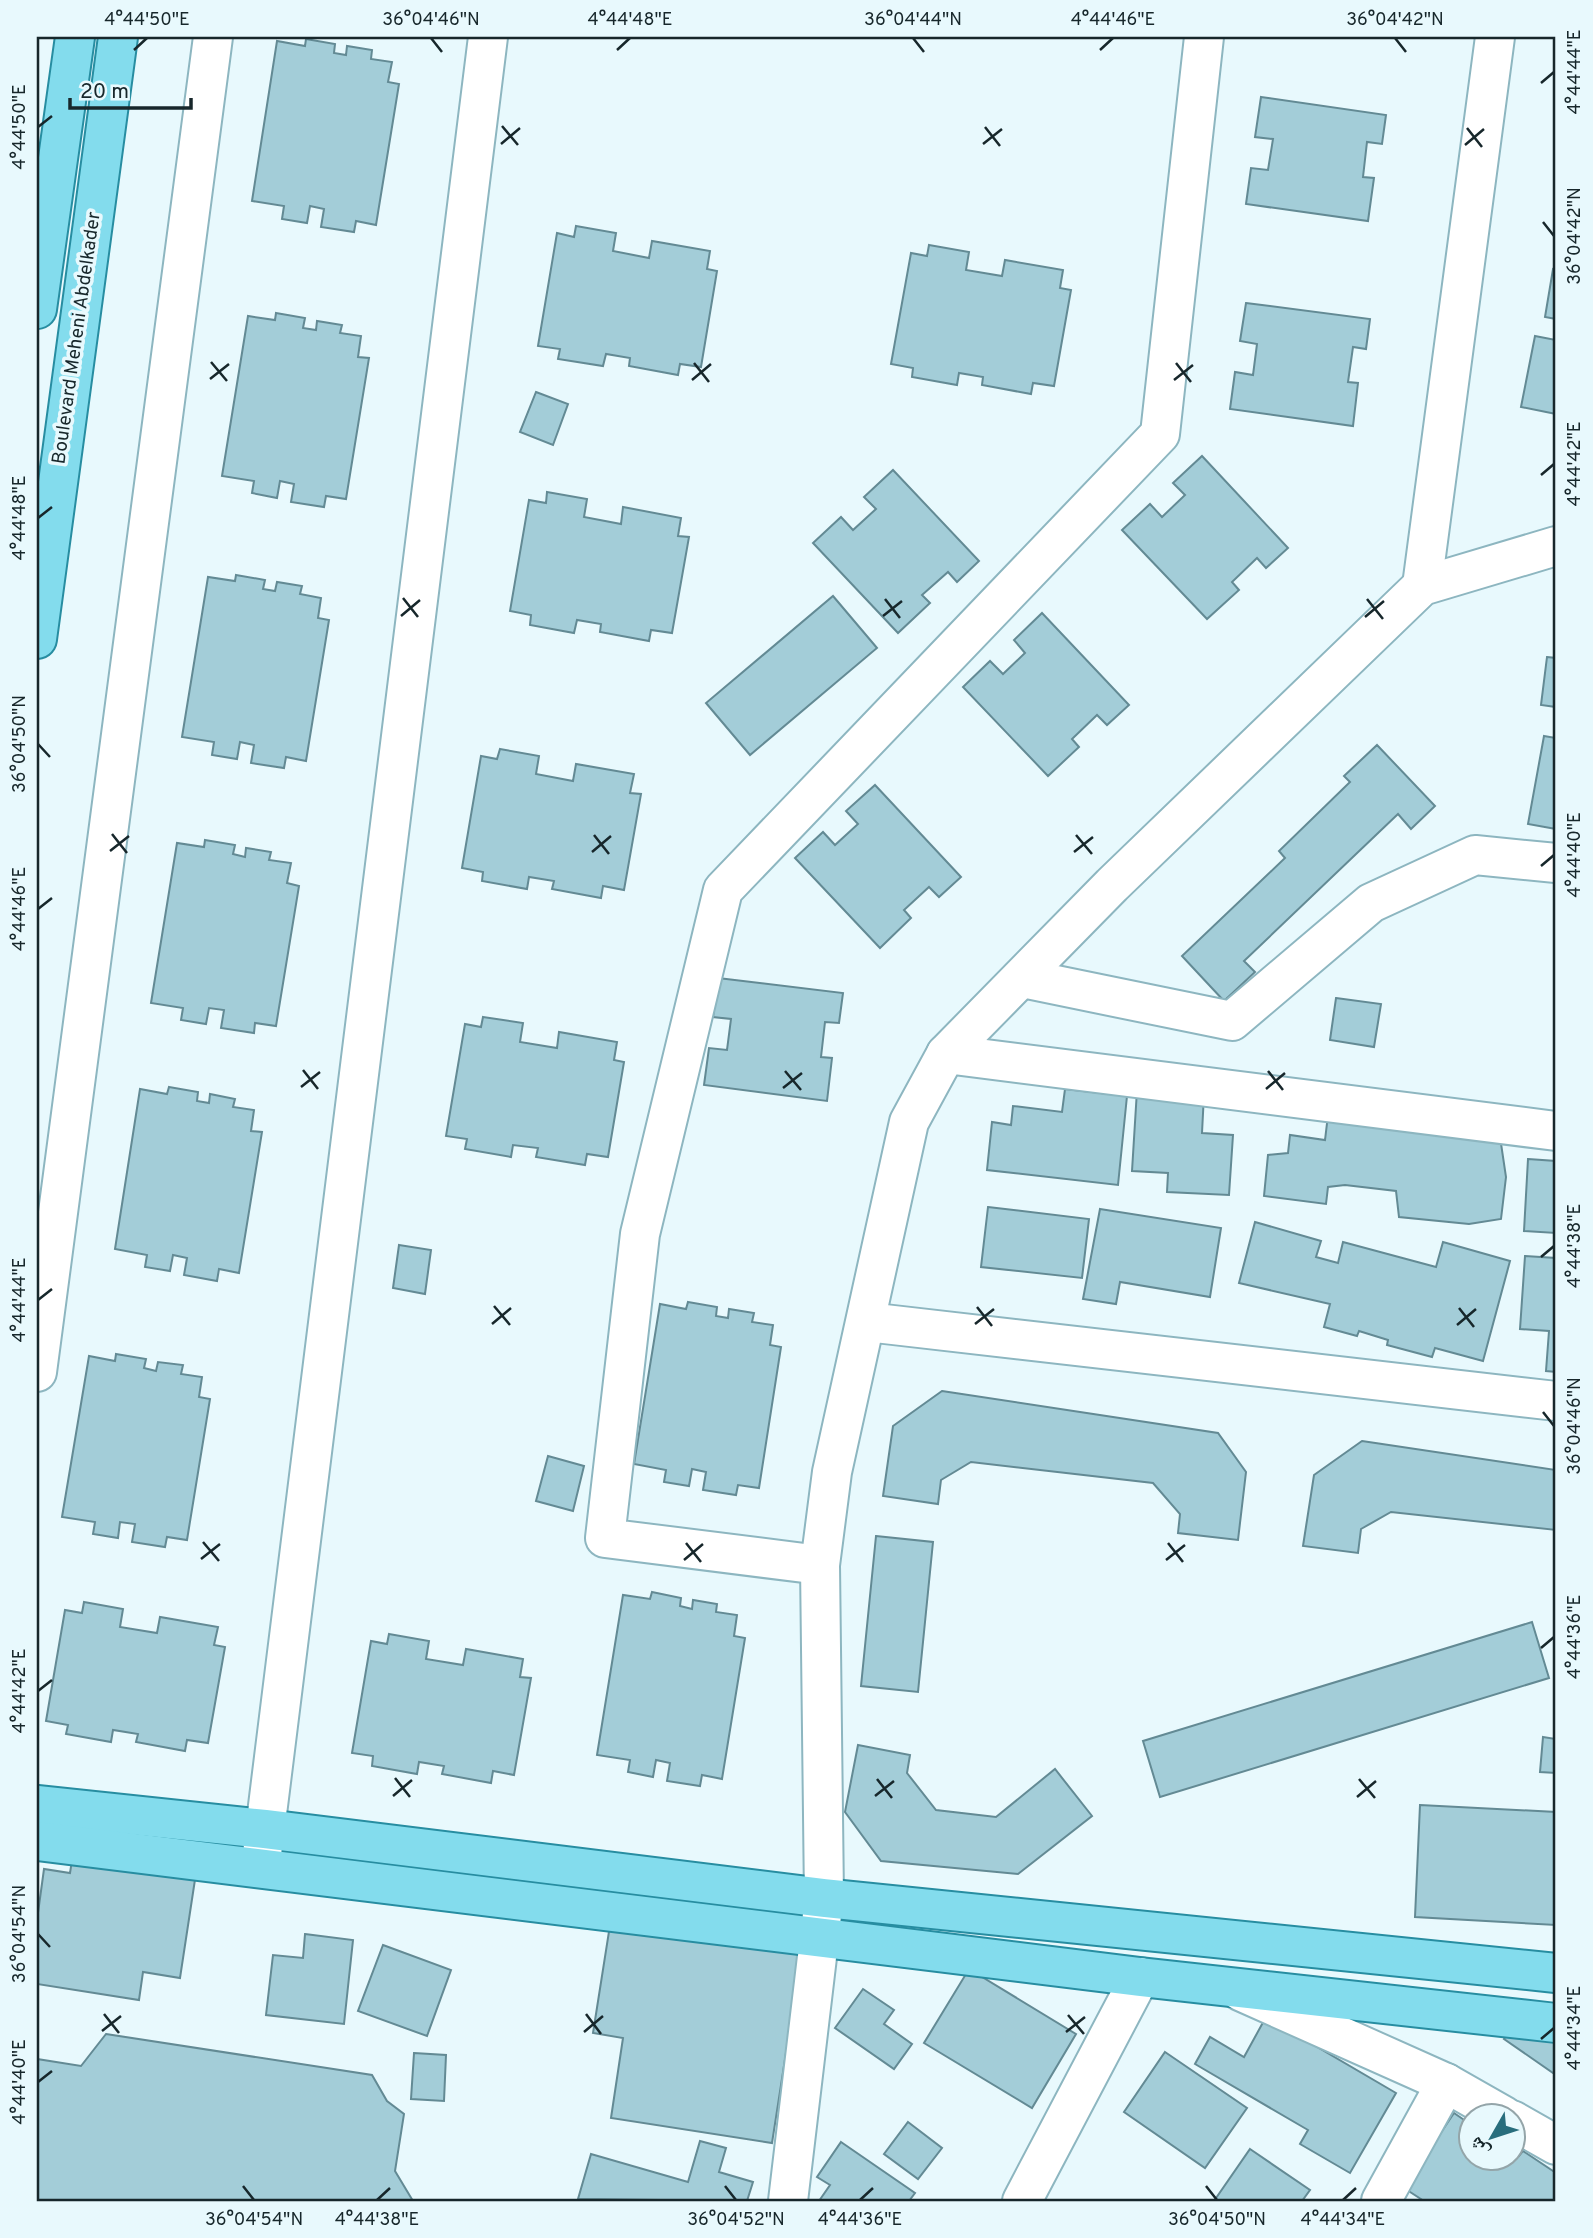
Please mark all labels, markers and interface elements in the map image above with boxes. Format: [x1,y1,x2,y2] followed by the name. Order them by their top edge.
[104,9,190,32] text: 4°44'50"E
[382,9,480,32] text: 36°04'46"N
[588,9,672,32] text: 4°44'48"E
[864,9,962,32] text: 36°04'44"N
[1071,9,1155,32] text: 4°44'46"E
[1346,9,1444,32] text: 36°04'42"N
[1564,29,1587,115] text: 4°44'44"E
[70,66,191,110] scale bar
[80,79,129,106] text: 20 m
[9,84,32,170] text: 4°44'50"E
[1564,187,1587,285] text: 36°04'42"N
[47,210,107,466] street label: Boulevard Meheni Abdelkader
[1564,422,1587,506] text: 4°44'42"E
[9,476,32,560] text: 4°44'48"E
[9,695,32,793] text: 36°04'50"N
[1564,812,1587,898] text: 4°44'40"E
[9,867,32,951] text: 4°44'46"E
[1564,1204,1587,1288] text: 4°44'38"E
[9,1257,32,1343] text: 4°44'44"E
[1564,1377,1587,1475] text: 36°04'46"N
[1564,1595,1587,1679] text: 4°44'36"E
[9,1649,32,1733] text: 4°44'42"E
[9,1885,32,1983] text: 36°04'54"N
[1564,1986,1587,2070] text: 4°44'34"E
[9,2039,32,2125] text: 4°44'40"E
[1456,2102,1526,2172] north arrow
[1465,2131,1496,2162] text: ش
[205,2209,303,2232] text: 36°04'54"N
[335,2209,419,2232] text: 4°44'38"E
[687,2209,785,2232] text: 36°04'52"N
[818,2209,902,2232] text: 4°44'36"E
[1168,2209,1266,2232] text: 36°04'50"N
[1301,2209,1385,2232] text: 4°44'34"E

